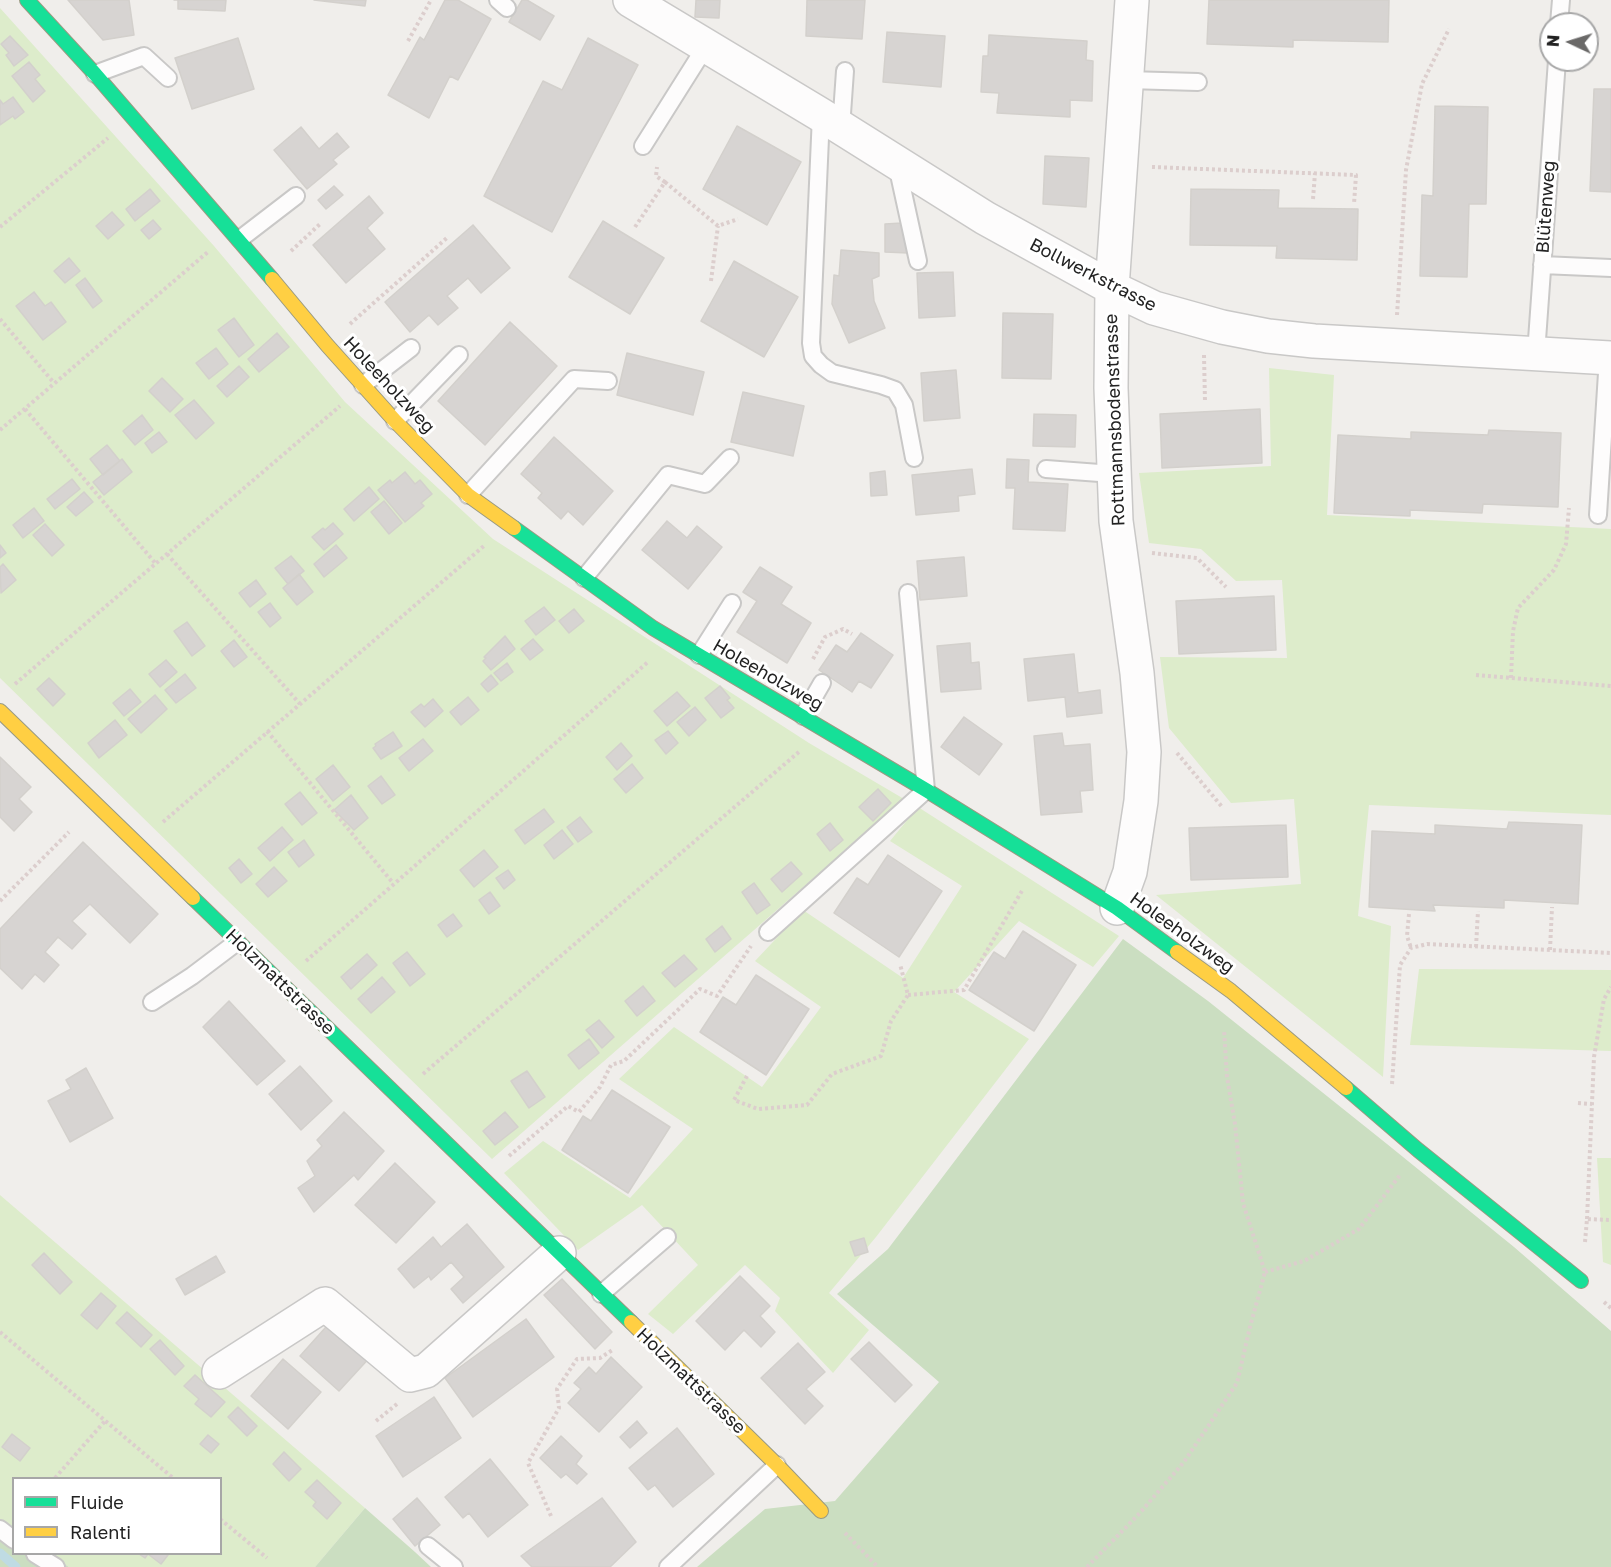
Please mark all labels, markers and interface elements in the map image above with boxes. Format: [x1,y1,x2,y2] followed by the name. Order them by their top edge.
[1539,12,1599,72] north arrow
[1543,34,1563,48] text: N
[1532,160,1560,254] street label: Blütenweg
[1026,234,1160,316] street label: Bollwerkstrasse
[1100,313,1130,527] street label: Rottmannsbodenstrasse
[339,332,439,438] street label: Holeeholzweg
[709,635,827,715] street label: Holeeholzweg
[1125,888,1239,978] street label: Holeeholzweg
[221,925,339,1039] street label: Holzmattstrasse
[632,1324,750,1438] street label: Holzmattstrasse
[12,1477,222,1555] legend
[70,1491,124,1513] text: Fluide
[70,1521,131,1543] text: Ralenti

